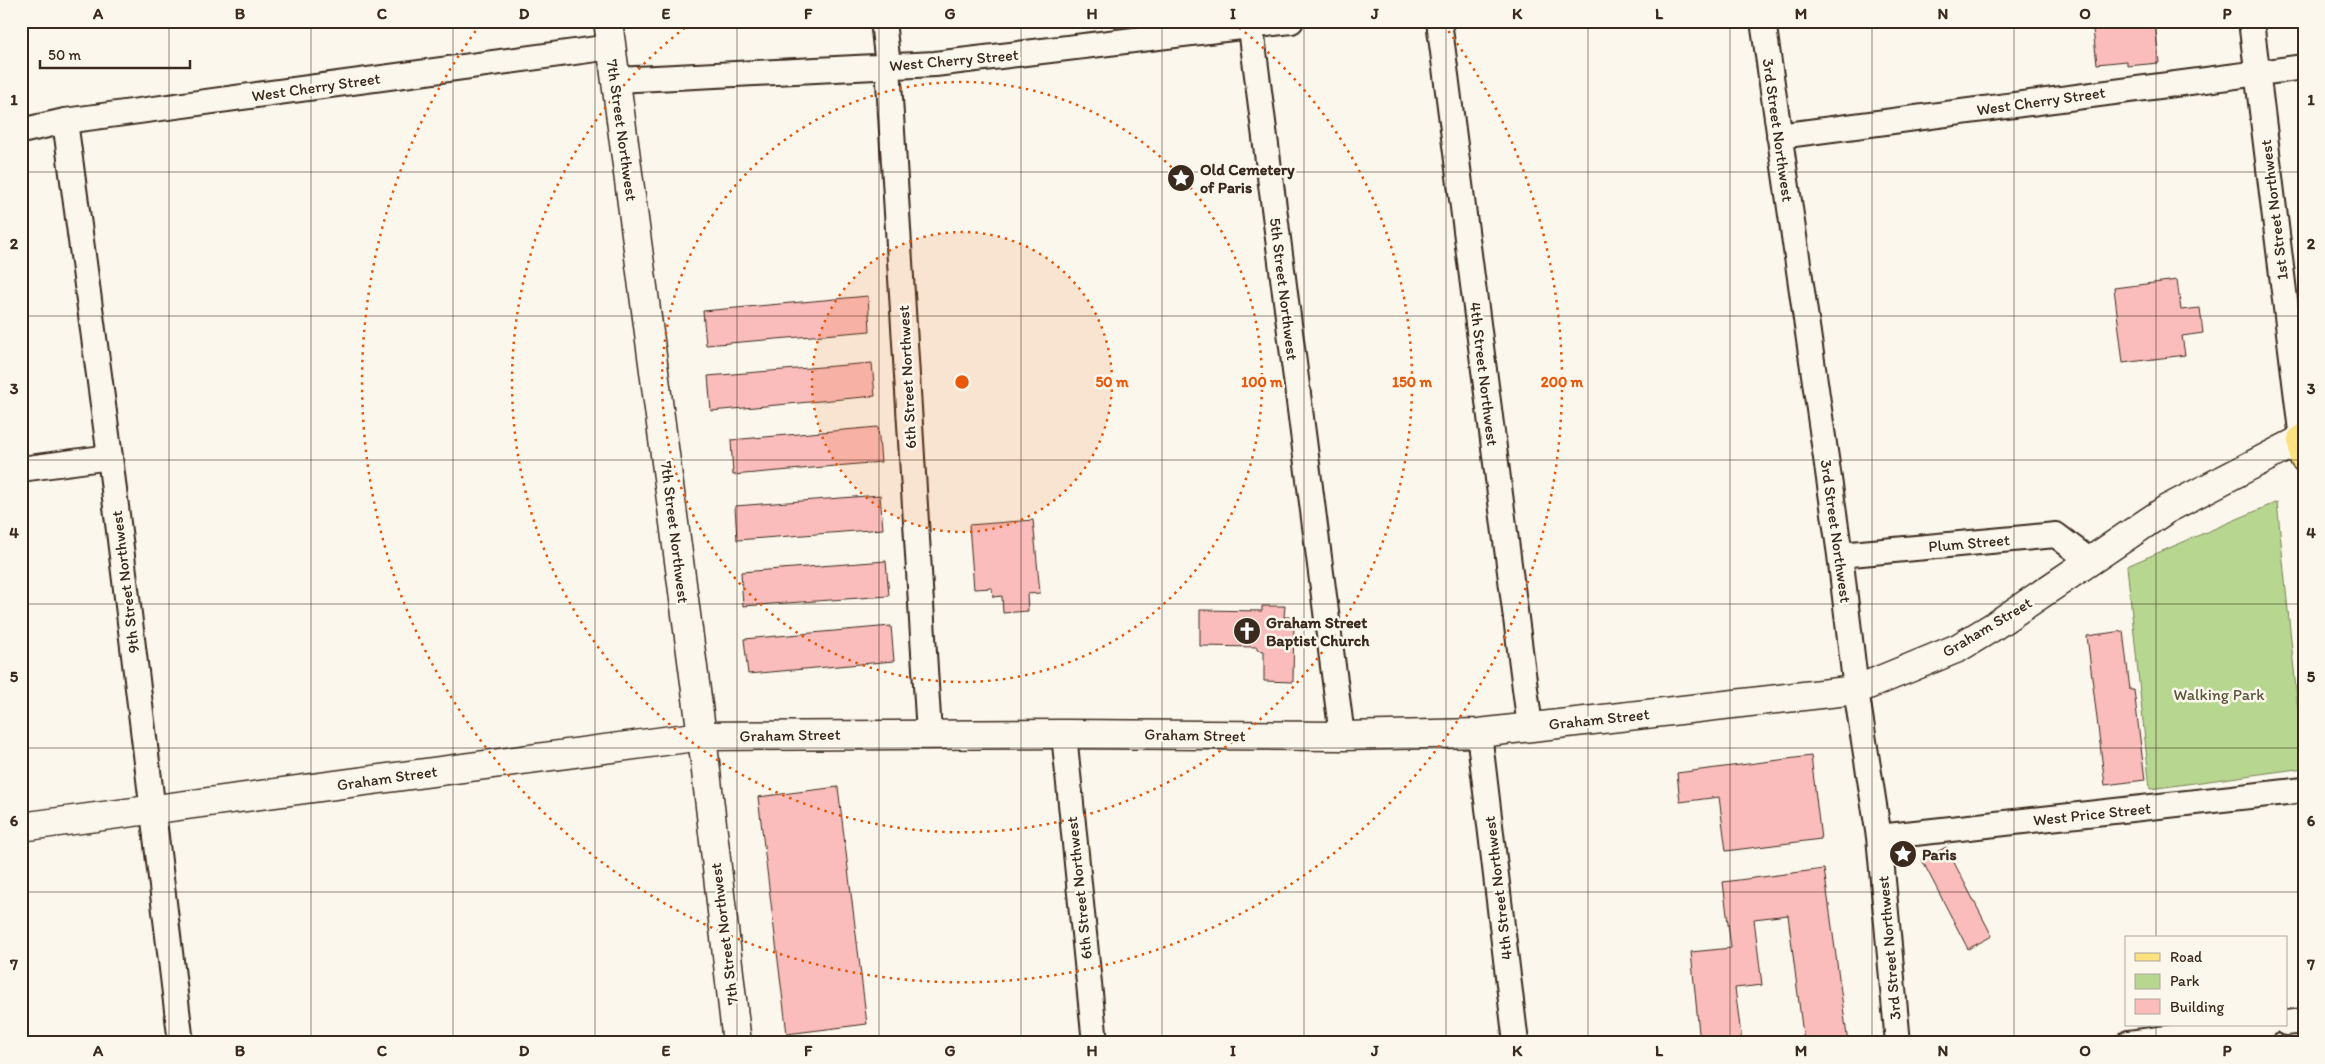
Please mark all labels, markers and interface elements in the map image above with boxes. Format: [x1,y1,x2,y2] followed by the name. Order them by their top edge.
[92,4,104,23] text: A
[235,4,246,23] text: B
[377,4,388,23] text: C
[519,4,530,23] text: D
[662,4,671,23] text: E
[804,4,813,23] text: F
[944,4,956,23] text: G
[1086,4,1098,23] text: H
[1230,4,1236,23] text: I
[1370,4,1379,23] text: J
[1512,4,1523,23] text: K
[1655,4,1664,23] text: L
[1795,4,1807,23] text: M
[1938,4,1948,23] text: N
[2079,4,2091,23] text: O
[2222,4,2232,23] text: P
[40,38,190,70] scale bar
[889,45,1019,75] street label: West Cherry Street
[48,46,81,64] text: 50 m
[1759,57,1797,203] street label: 3rd Street Northwest
[603,58,641,202] street label: 7th Street Northwest
[250,69,382,105] street label: West Cherry Street
[1975,83,2107,119] street label: West Cherry Street
[10,90,18,109] text: 1
[2307,90,2315,109] text: 1
[2256,139,2292,281] street label: 1st Street Northwest
[1200,160,1295,197] place label: Old Cemetery of Paris
[1166,163,1196,193] place icon: Old Cemetery of Paris
[1266,217,1302,361] street label: 5th Street Northwest
[10,234,19,253] text: 2
[2307,234,2316,253] text: 2
[1466,301,1502,447] street label: 4th Street Northwest
[894,305,920,449] street label: 6th Street Northwest
[953,373,971,391] centre of rings
[1095,373,1129,391] text: 50 m
[1241,373,1283,391] text: 100 m
[1392,373,1432,391] text: 150 m
[1541,373,1584,391] text: 200 m
[10,379,19,398] text: 3
[2307,379,2316,398] text: 3
[1817,458,1855,604] street label: 3rd Street Northwest
[657,460,693,604] street label: 7th Street Northwest
[107,510,143,654] street label: 9th Street Northwest
[9,523,19,542] text: 4
[2306,523,2316,542] text: 4
[1927,530,2011,556] street label: Plum Street
[1939,593,2035,661] street label: Graham Street
[1266,613,1370,651] place label: Graham Street Baptist Church
[1232,616,1262,646] church icon: Graham Street Baptist Church
[10,667,19,686] text: 5
[2307,667,2316,686] text: 5
[2174,685,2265,704] park label: Walking Park
[1548,704,1650,734] street label: Graham Street
[739,725,841,745] street label: Graham Street
[1144,725,1246,745] street label: Graham Street
[336,762,438,794] street label: Graham Street
[2032,798,2152,830] street label: West Price Street
[10,811,19,830] text: 6
[2307,811,2316,830] text: 6
[1480,815,1516,961] street label: 4th Street Northwest
[1062,816,1096,960] street label: 6th Street Northwest
[1888,839,1918,869] place icon: Paris
[1922,845,1957,864] place label: Paris
[706,862,742,1006] street label: 7th Street Northwest
[1873,875,1905,1021] street label: 3rd Street Northwest
[2125,936,2288,1026] legend
[2170,948,2203,966] text: Road
[9,955,18,974] text: 7
[2306,955,2315,974] text: 7
[2170,972,2200,990] text: Park
[2170,998,2224,1016] text: Building
[92,1041,104,1060] text: A
[235,1041,246,1060] text: B
[377,1041,388,1060] text: C
[519,1041,530,1060] text: D
[662,1041,671,1060] text: E
[804,1041,813,1060] text: F
[944,1041,956,1060] text: G
[1086,1041,1098,1060] text: H
[1230,1041,1236,1060] text: I
[1370,1041,1379,1060] text: J
[1512,1041,1523,1060] text: K
[1655,1041,1664,1060] text: L
[1795,1041,1807,1060] text: M
[1938,1041,1948,1060] text: N
[2079,1041,2091,1060] text: O
[2222,1041,2232,1060] text: P

